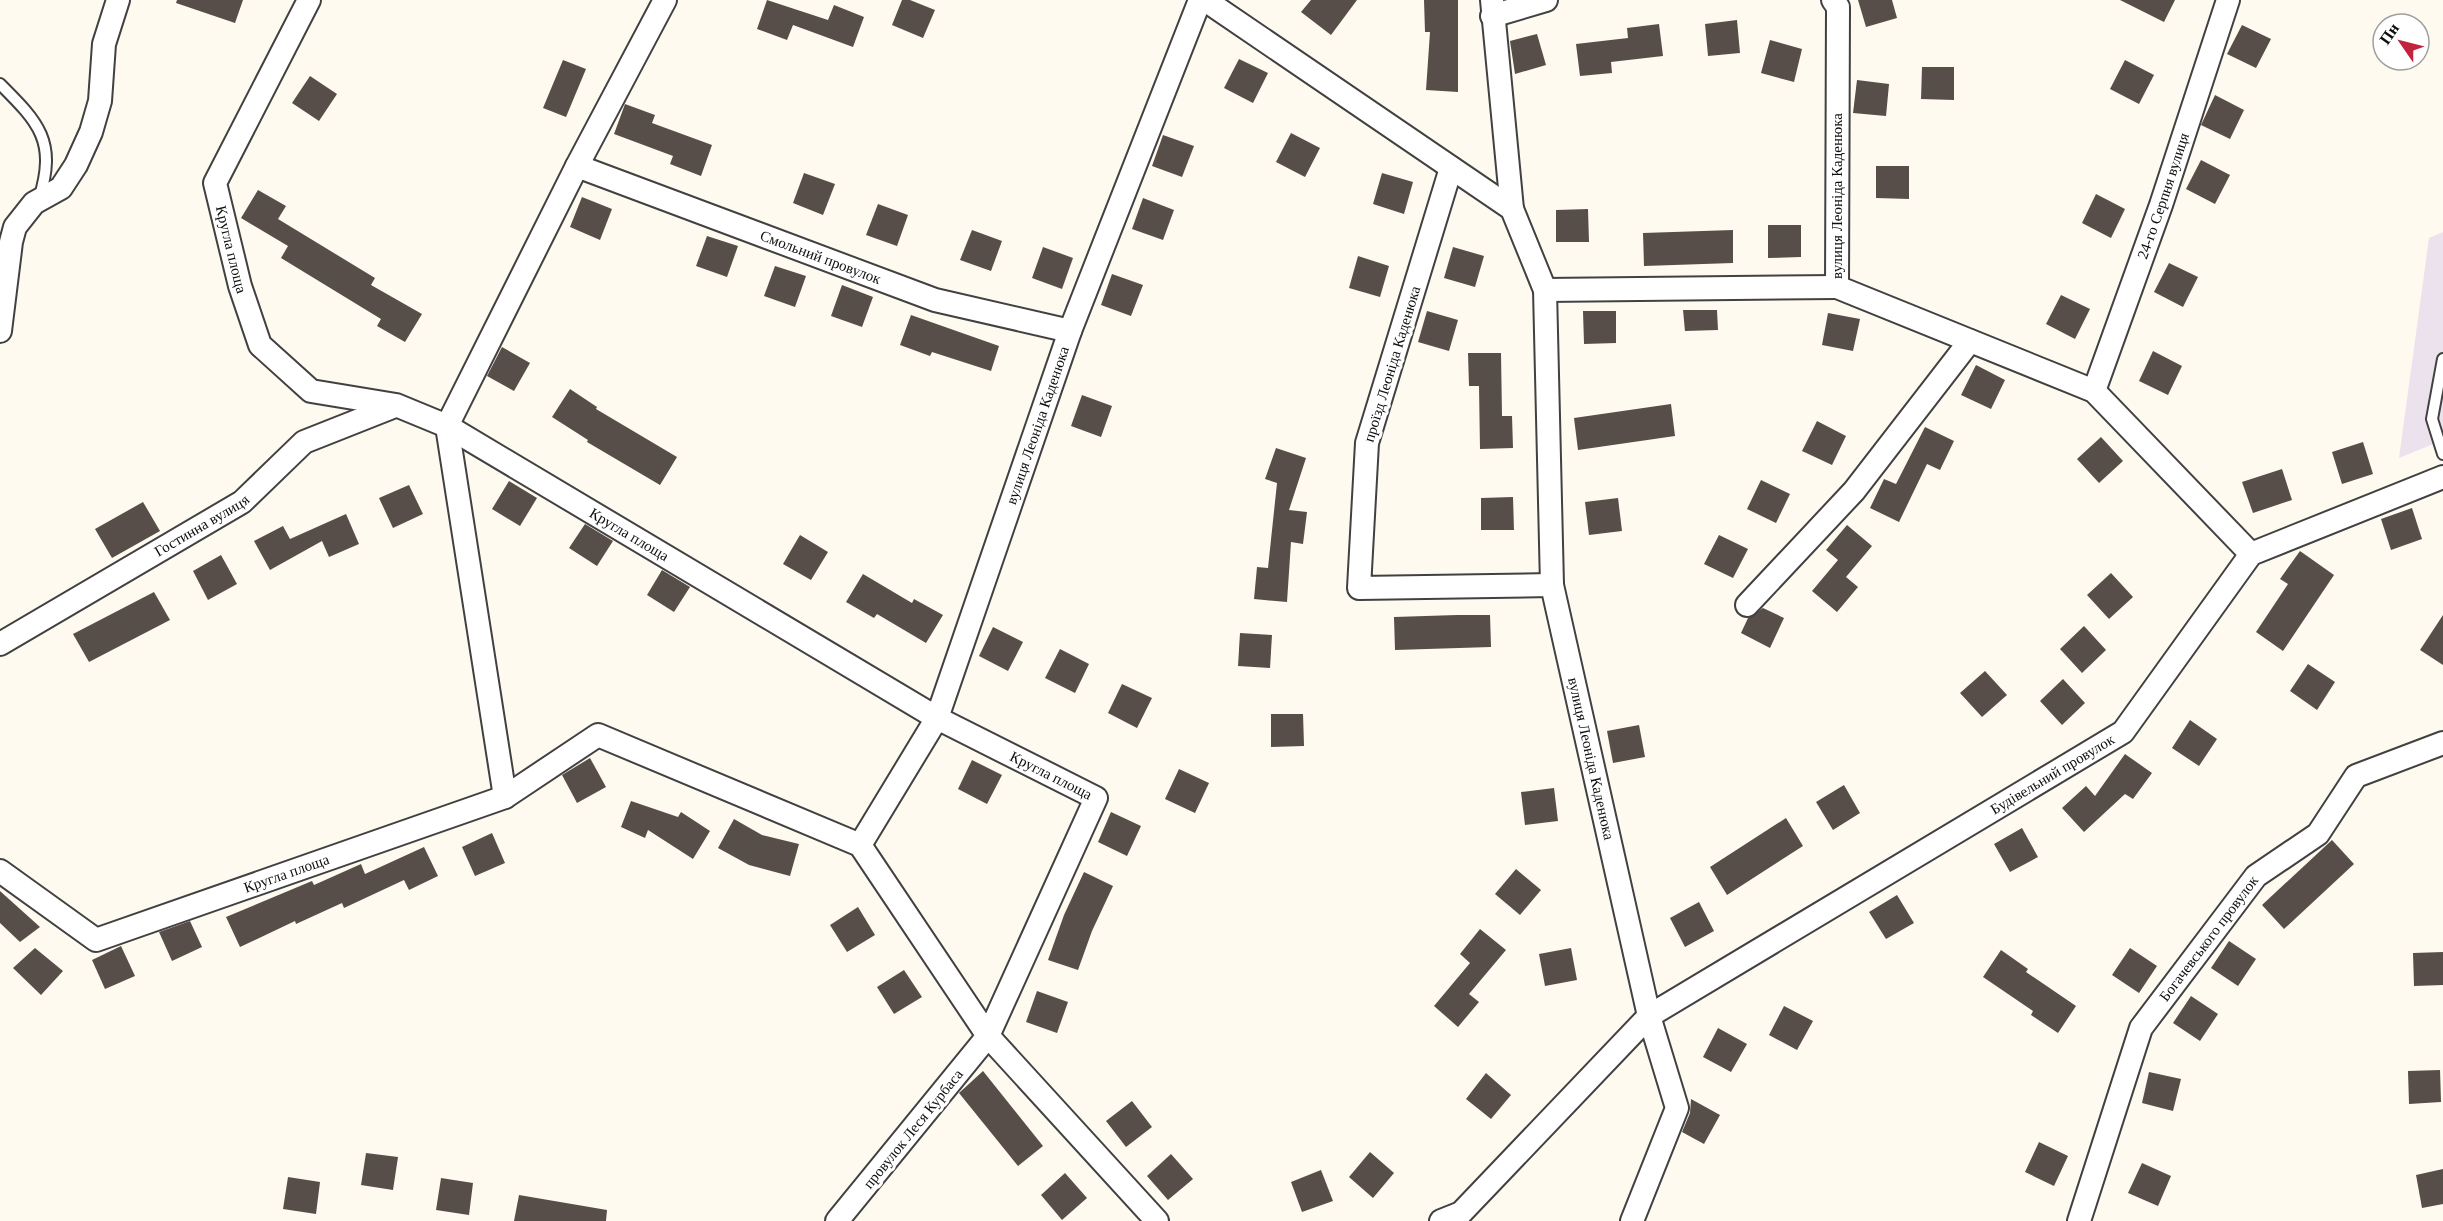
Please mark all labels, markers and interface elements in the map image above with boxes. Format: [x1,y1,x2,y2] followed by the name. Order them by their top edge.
[2371,12,2431,72] north arrow
[2376,20,2402,47] text: Пн
[1829,113,1845,279] street label: вулиця Леоніда Каденюка
[2134,131,2192,261] street label: 24-го Серпня вулиця
[213,204,250,295] street label: Кругла площа
[758,227,884,287] street label: Смольний провулок
[1361,284,1423,444] street label: проїзд Леоніда Каденюка
[1003,344,1072,506] street label: вулиця Леоніда Каденюка
[152,491,253,560] street label: Гостинна вулиця
[587,505,672,564] street label: Кругла площа
[1565,676,1617,842] street label: вулиця Леоніда Каденюка
[1988,731,2118,817] street label: Будівельний провулок
[1007,748,1095,803] street label: Кругла площа
[242,851,332,896] street label: Кругла площа
[2156,872,2262,1004] street label: Богачевського провулок
[860,1066,966,1192] street label: провулок Леся Курбаса

